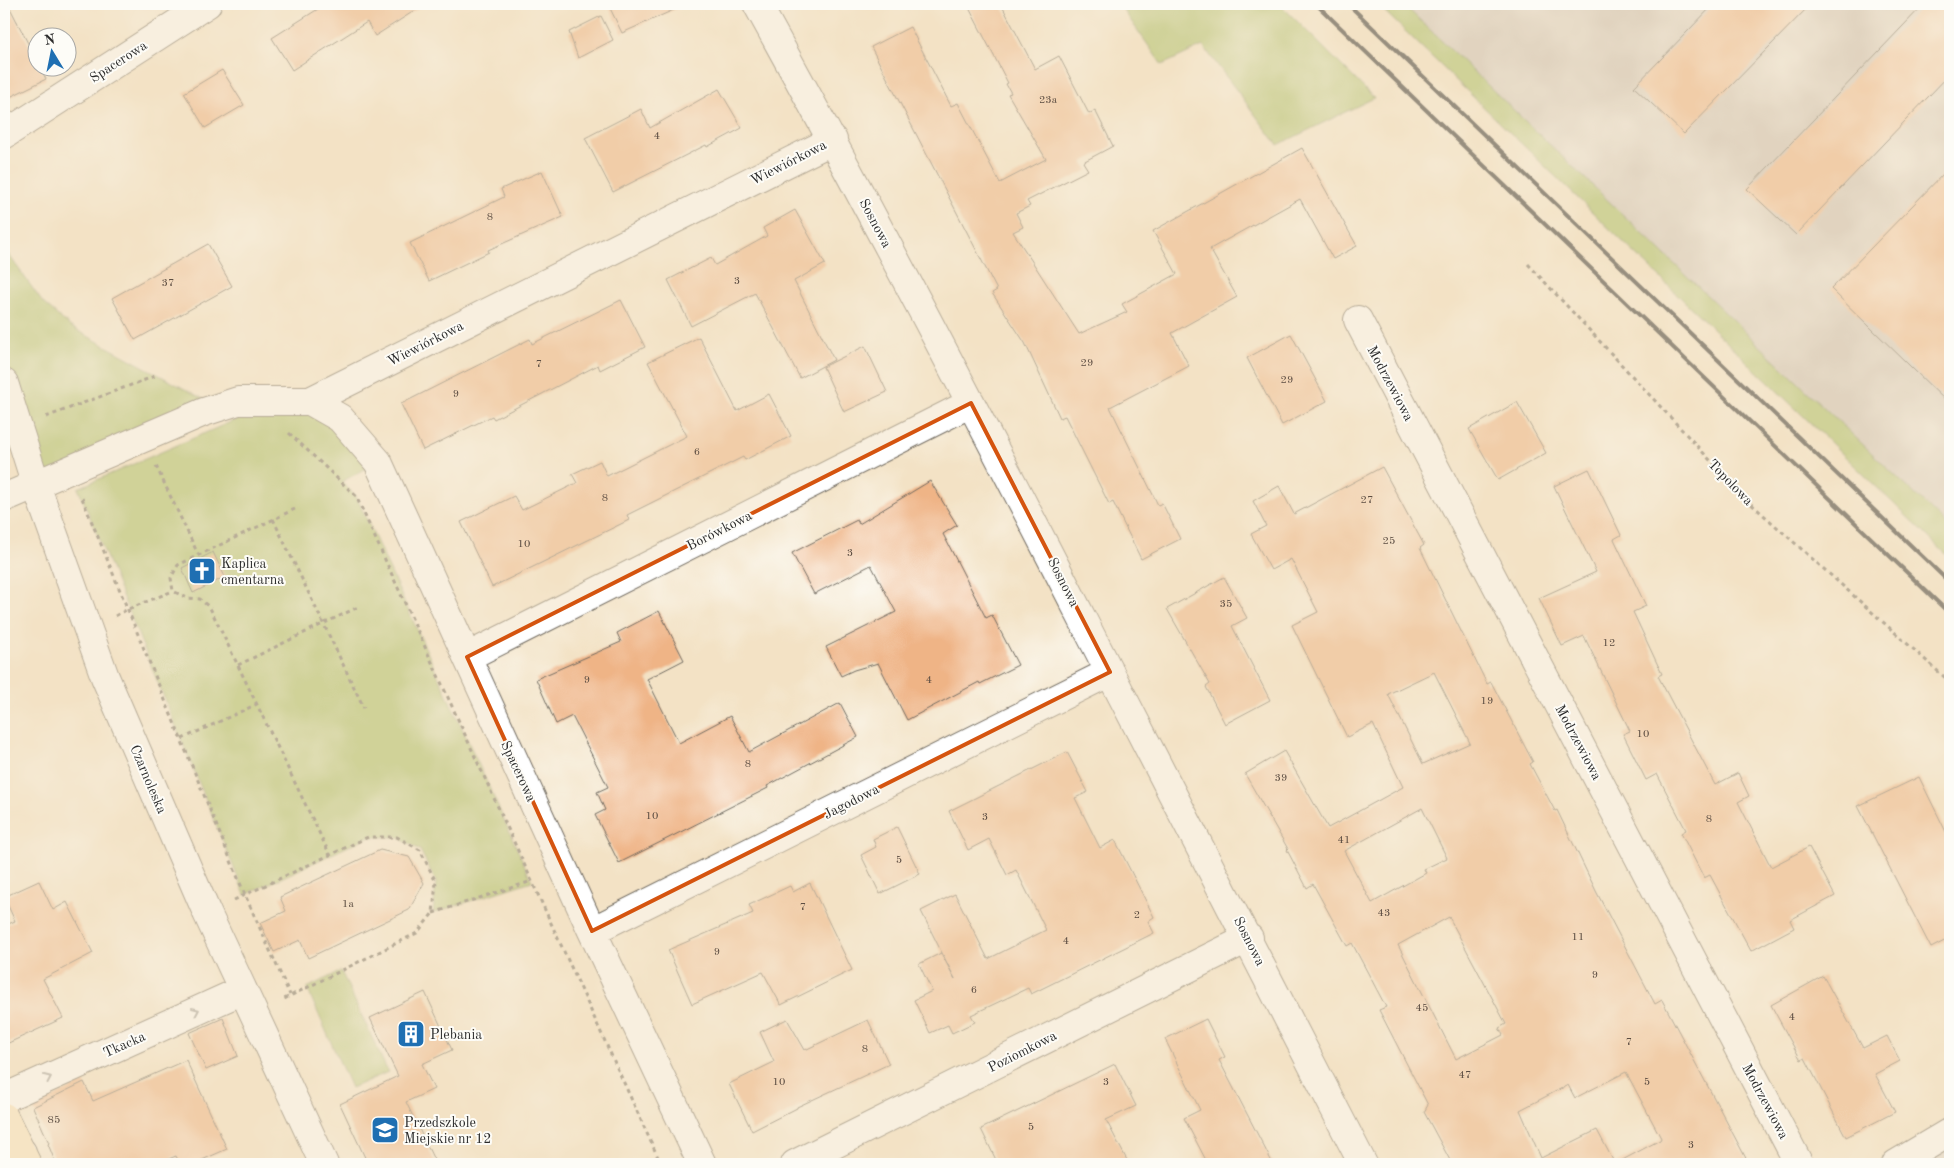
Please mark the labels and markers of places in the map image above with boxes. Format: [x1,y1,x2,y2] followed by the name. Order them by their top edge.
[187,556,217,586] church icon: Kaplica cmentarna
[221,557,284,587] place label: Kaplica cmentarna
[396,1019,426,1049] building icon: Plebania
[430,1028,482,1042] place label: Plebania
[370,1115,400,1145] school or university icon: Przedszkole Miejskie nr 12
[404,1116,491,1146] place label: Przedszkole Miejskie nr 12

